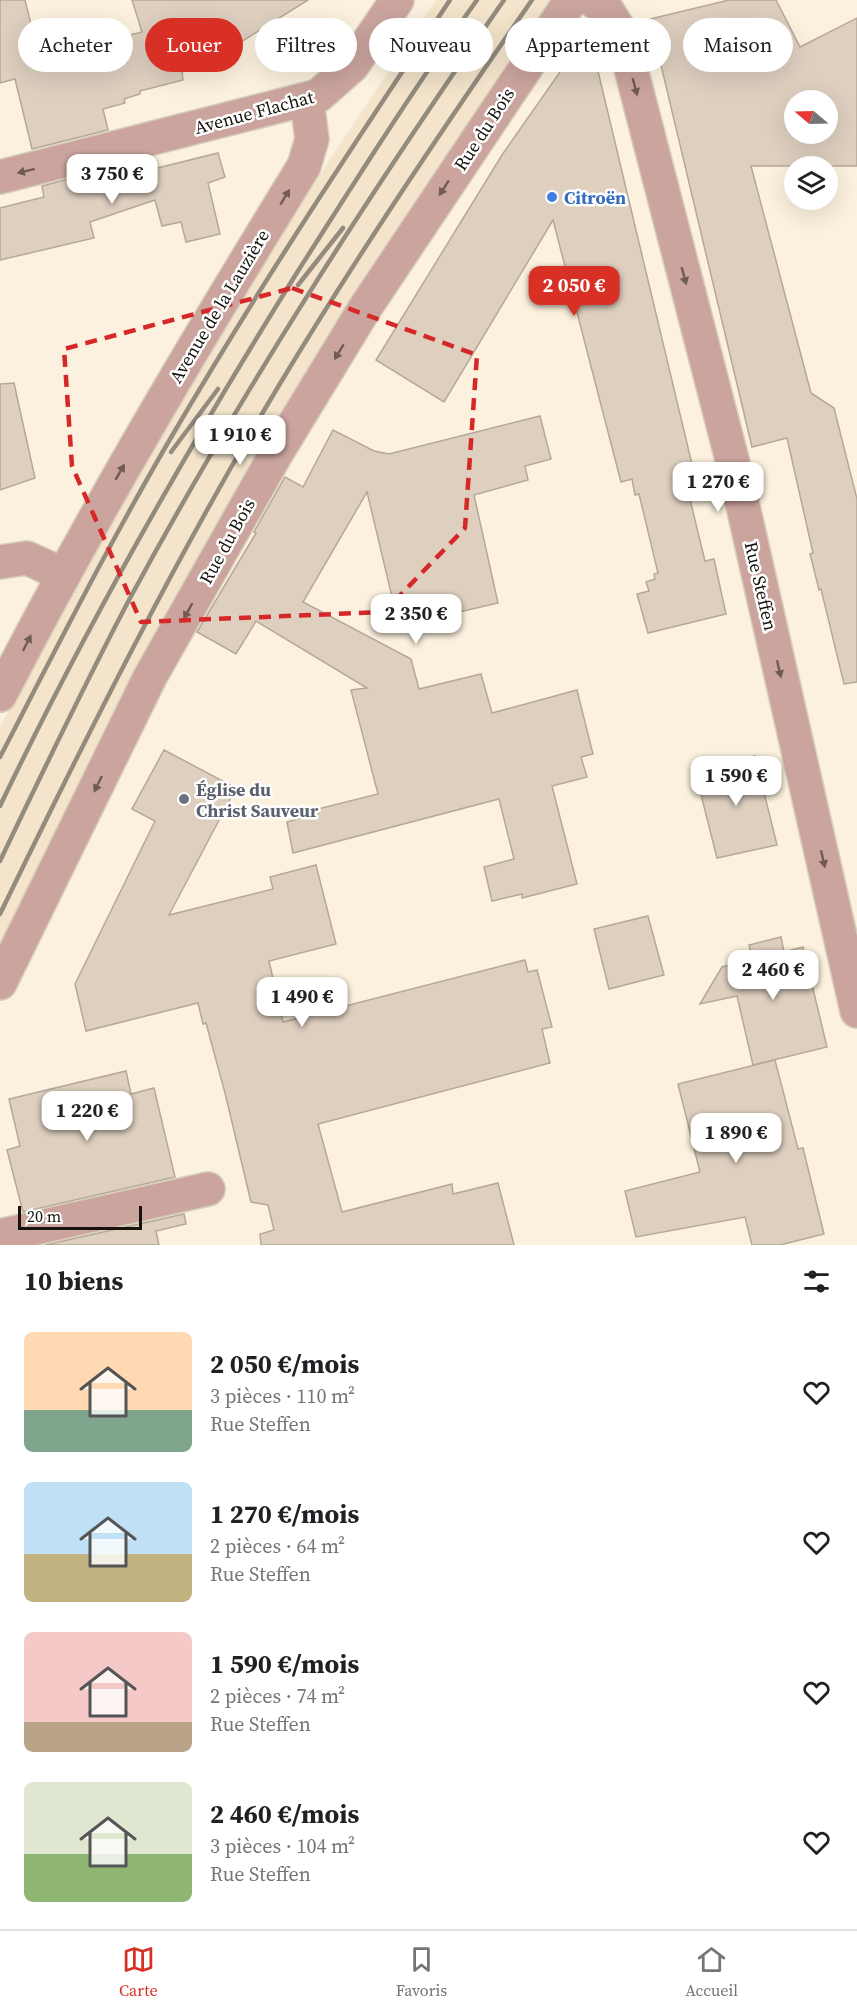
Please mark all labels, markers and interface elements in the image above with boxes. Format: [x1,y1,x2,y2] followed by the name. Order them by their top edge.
[18,18,133,72] chip: Acheter
[145,18,243,72] chip: Louer
[255,18,357,72] chip: Filtres
[369,18,493,72] chip: Nouveau
[505,18,671,72] chip: Appartement
[683,18,793,72] chip: Maison
[631,78,641,96] one-way arrow
[448,82,520,175] street label: Rue du Bois
[192,84,317,140] street label: Avenue Flachat
[784,90,838,144] north arrow
[784,90,838,210] map controls
[57,154,167,205] pin: 3 750 €
[784,156,838,210] button: layers
[81,159,143,187] text: 3 750 €
[17,166,35,176] one-way arrow
[439,180,450,196] one-way arrow
[564,185,626,210] place label: Citroën
[279,189,290,205] one-way arrow
[545,190,559,204] marker: Citroën
[163,224,275,388] street label: Avenue de la Lauzière
[519,266,629,317] pin: 2 050 €
[680,267,689,285] one-way arrow
[543,271,605,299] text: 2 050 €
[333,344,344,360] one-way arrow
[185,415,295,466] pin: 1 910 €
[209,420,271,448] text: 1 910 €
[663,462,773,513] pin: 1 270 €
[114,464,125,480] one-way arrow
[687,467,749,495] text: 1 270 €
[193,494,261,588] street label: Rue du Bois
[739,539,783,633] street label: Rue Steffen
[361,594,471,645] pin: 2 350 €
[385,599,447,627] text: 2 350 €
[182,603,193,619] one-way arrow
[22,635,32,652] one-way arrow
[775,660,785,678] one-way arrow
[681,756,791,807] pin: 1 590 €
[705,761,767,789] text: 1 590 €
[93,775,103,793] one-way arrow
[196,777,319,823] place label: Église du Christ Sauveur
[177,792,191,806] marker: Église du Christ Sauveur
[818,850,828,869] one-way arrow
[718,950,828,1001] pin: 2 460 €
[742,955,804,983] text: 2 460 €
[247,977,357,1028] pin: 1 490 €
[271,982,333,1010] text: 1 490 €
[32,1091,142,1142] pin: 1 220 €
[56,1096,118,1124] text: 1 220 €
[681,1113,791,1164] pin: 1 890 €
[705,1118,767,1146] text: 1 890 €
[18,1203,142,1230] scale bar
[27,1205,61,1227] text: 20 m
[24,1263,123,1299] text: 10 biens
[800,1265,833,1298] icon: filters
[210,1346,359,1382] text: 2 050 €/mois
[72,1356,144,1428] icon: home
[800,1376,833,1409] icon: heart
[210,1382,355,1410] text: 3 pièces · 110 m²
[210,1410,311,1438] text: Rue Steffen
[210,1496,359,1532] text: 1 270 €/mois
[72,1506,144,1578] icon: home
[800,1526,833,1559] icon: heart
[210,1532,345,1560] text: 2 pièces · 64 m²
[210,1560,311,1588] text: Rue Steffen
[210,1646,359,1682] text: 1 590 €/mois
[72,1656,144,1728] icon: home
[800,1676,833,1709] icon: heart
[210,1682,345,1710] text: 2 pièces · 74 m²
[210,1710,311,1738] text: Rue Steffen
[210,1796,359,1832] text: 2 460 €/mois
[72,1806,144,1878] icon: home
[800,1826,833,1859] icon: heart
[210,1832,355,1860] text: 3 pièces · 104 m²
[210,1860,311,1888] text: Rue Steffen
[119,1943,158,2001] tab: Carte
[396,1943,447,2001] tab: Favoris
[685,1943,738,2001] tab: Accueil

